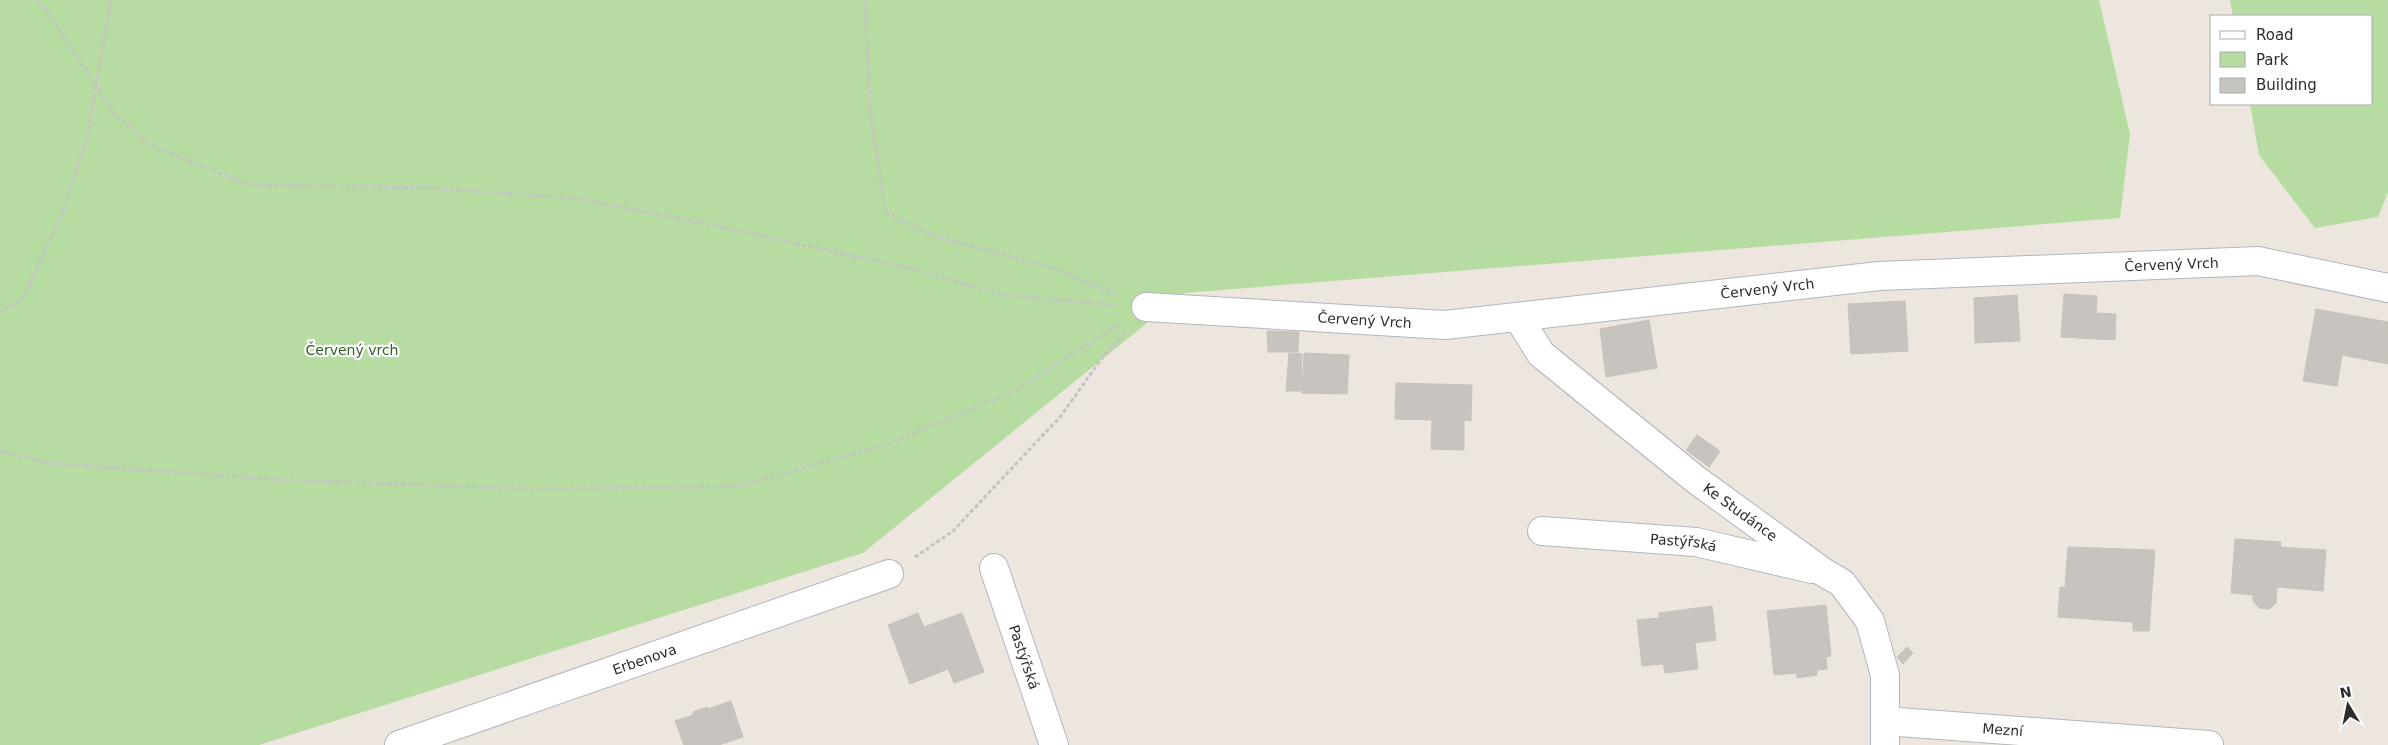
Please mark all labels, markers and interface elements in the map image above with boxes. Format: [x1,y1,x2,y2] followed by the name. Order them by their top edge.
[2210,15,2373,105] legend
[2256,26,2294,44] text: Road
[2256,51,2289,69] text: Park
[2256,76,2317,94] text: Building
[2124,255,2219,274] street label: Červený Vrch
[1720,275,1815,302] street label: Červený Vrch
[1317,308,1412,331] street label: Červený Vrch
[306,341,398,358] park label: Červený vrch
[1700,480,1780,544] street label: Ke Studánce
[1650,531,1718,555] street label: Pastýřská
[1006,623,1043,691] street label: Pastýřská
[610,641,679,678] street label: Erbenova
[2323,680,2373,730] north arrow
[2339,683,2353,701] text: N
[1982,720,2025,739] street label: Mezní

